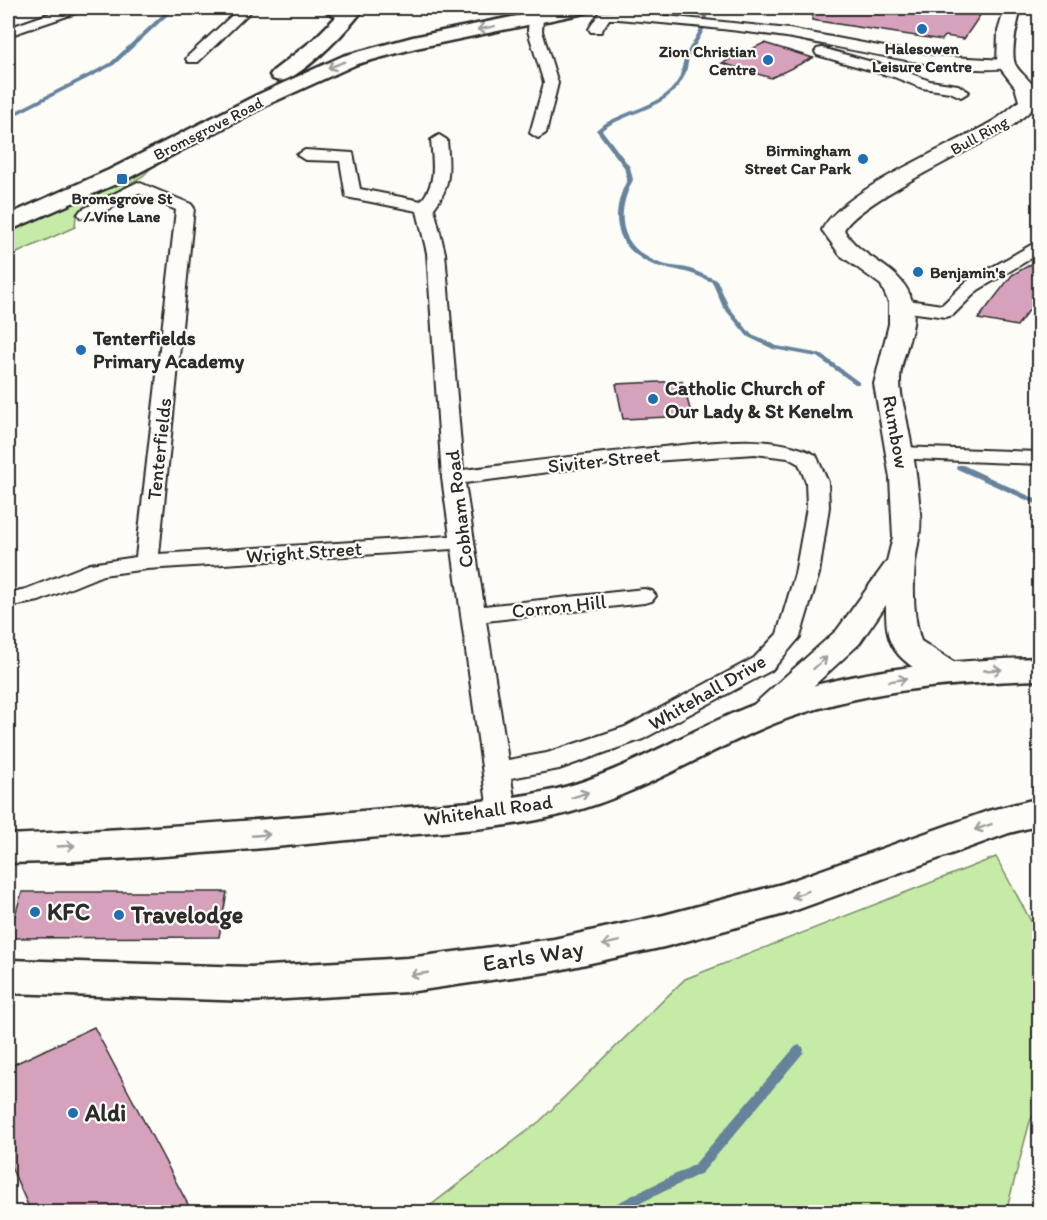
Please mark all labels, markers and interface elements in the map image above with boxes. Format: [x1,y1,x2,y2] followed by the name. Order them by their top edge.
[477,22,496,34] one-way arrow
[915,22,929,36] marker: Halesowen Leisure Centre
[872,39,972,76] place label: Halesowen Leisure Centre
[659,42,757,79] place label: Zion Christian Centre
[761,53,775,67] marker: Zion Christian Centre
[328,60,346,71] one-way arrow
[150,93,266,164] street label: Bromsgrove Road
[947,111,1012,159] street label: Bull Ring
[745,141,852,178] place label: Birmingham Street Car Park
[856,152,870,166] marker: Birmingham Street Car Park
[115,172,129,186] marker: Bromsgrove St / Vine Lane
[71,189,173,226] place label: Bromsgrove St / Vine Lane
[930,263,1006,283] place label: Benjamin's
[911,265,925,279] marker: Benjamin's
[92,326,245,374] place label: Tenterfields Primary Academy
[74,343,88,357] marker: Tenterfields Primary Academy
[665,376,853,424] place label: Catholic Church of Our Lady & St Kenelm
[646,392,660,406] marker: Catholic Church of Our Lady & St Kenelm
[878,393,914,471] street label: Rumbow
[142,397,176,501] street label: Tenterfields
[546,442,662,478] street label: Siviter Street
[440,449,478,569] street label: Cobham Road
[245,536,363,568] street label: Wright Street
[511,589,608,623] street label: Corron Hill
[644,649,770,735] street label: Whitehall Drive
[812,656,827,670] one-way arrow
[983,665,1003,676] one-way arrow
[888,674,908,685] one-way arrow
[422,789,554,831] street label: Whitehall Road
[570,789,589,800] one-way arrow
[974,823,993,834] one-way arrow
[250,829,270,840] one-way arrow
[55,841,75,852] one-way arrow
[791,889,810,900] one-way arrow
[47,897,90,926] place label: KFC
[130,900,243,930] place label: Travelodge
[28,905,42,919] marker: KFC
[112,908,126,922] marker: Travelodge
[480,933,585,978] street label: Earls Way
[602,937,621,949] one-way arrow
[409,968,429,979] one-way arrow
[84,1098,126,1127] place label: Aldi
[66,1106,80,1120] marker: Aldi

